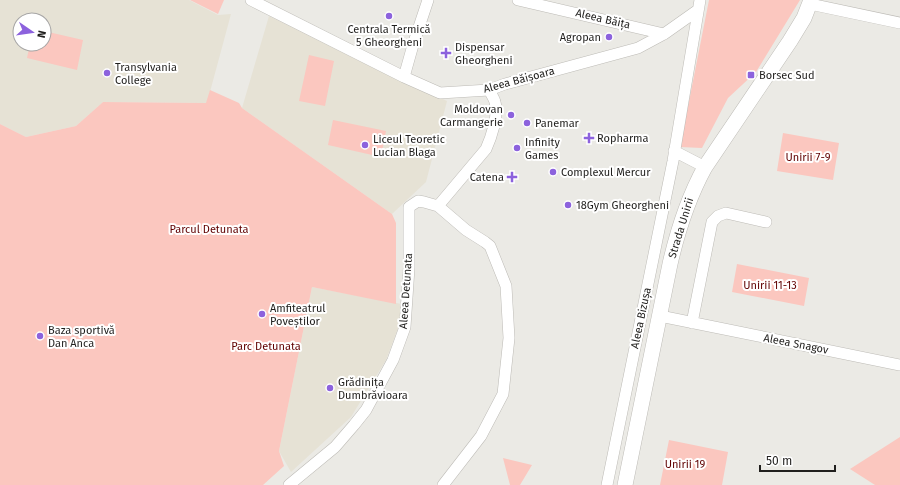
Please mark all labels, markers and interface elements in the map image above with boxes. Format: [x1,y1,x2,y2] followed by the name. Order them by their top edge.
[574,6,632,32] street label: Aleea Băița
[384,11,394,21] marker: Centrala Termică 5 Gheorgheni
[12,12,52,52] north arrow
[347,23,431,49] place label: Centrala Termică 5 Gheorgheni
[34,29,48,39] text: N
[560,31,601,44] place label: Agropan
[604,32,614,42] marker: Agropan
[455,41,513,67] place label: Dispensar Gheorgheni
[440,47,452,59] marker: Dispensar Gheorgheni
[115,61,177,87] place label: Transylvania College
[482,64,556,96] street label: Aleea Băișoara
[102,68,112,78] marker: Transylvania College
[759,69,814,82] place label: Borsec Sud
[746,70,756,80] marker: Borsec Sud
[440,103,503,129] place label: Moldovan Carmangerie
[506,110,516,120] marker: Moldovan Carmangerie
[535,117,580,130] place label: Panemar
[522,118,532,128] marker: Panemar
[597,132,649,145] place label: Ropharma
[373,133,445,159] place label: Liceul Teoretic Lucian Blaga
[584,133,594,143] marker: Ropharma
[525,136,560,162] place label: Infinity Games
[360,140,370,150] marker: Liceul Teoretic Lucian Blaga
[512,143,522,153] marker: Infinity Games
[785,151,831,164] park label: Unirii 7-9
[561,166,651,179] place label: Complexul Mercur
[548,167,558,177] marker: Complexul Mercur
[470,171,504,184] place label: Catena
[507,172,517,182] marker: Catena
[666,196,696,260] street label: Strada Unirii
[576,199,669,212] place label: 18Gym Gheorgheni
[563,200,573,210] marker: 18Gym Gheorgheni
[169,223,249,236] park label: Parcul Detunata
[397,253,415,329] street label: Aleea Detunata
[743,279,797,292] park label: Unirii 11-13
[628,286,654,350] street label: Aleea Bizușa
[270,302,326,328] place label: Amfiteatrul Poveștilor
[257,309,267,319] marker: Amfiteatrul Poveștilor
[48,324,115,350] place label: Baza sportivă Dan Anca
[35,331,45,341] marker: Baza sportivă Dan Anca
[762,331,830,357] street label: Aleea Snagov
[231,340,301,353] park label: Parc Detunata
[338,376,408,402] place label: Grădinița Dumbrăvioara
[325,383,335,393] marker: Grădinița Dumbrăvioara
[760,447,835,473] scale bar
[766,454,792,468] text: 50 m
[665,458,706,471] park label: Unirii 19

